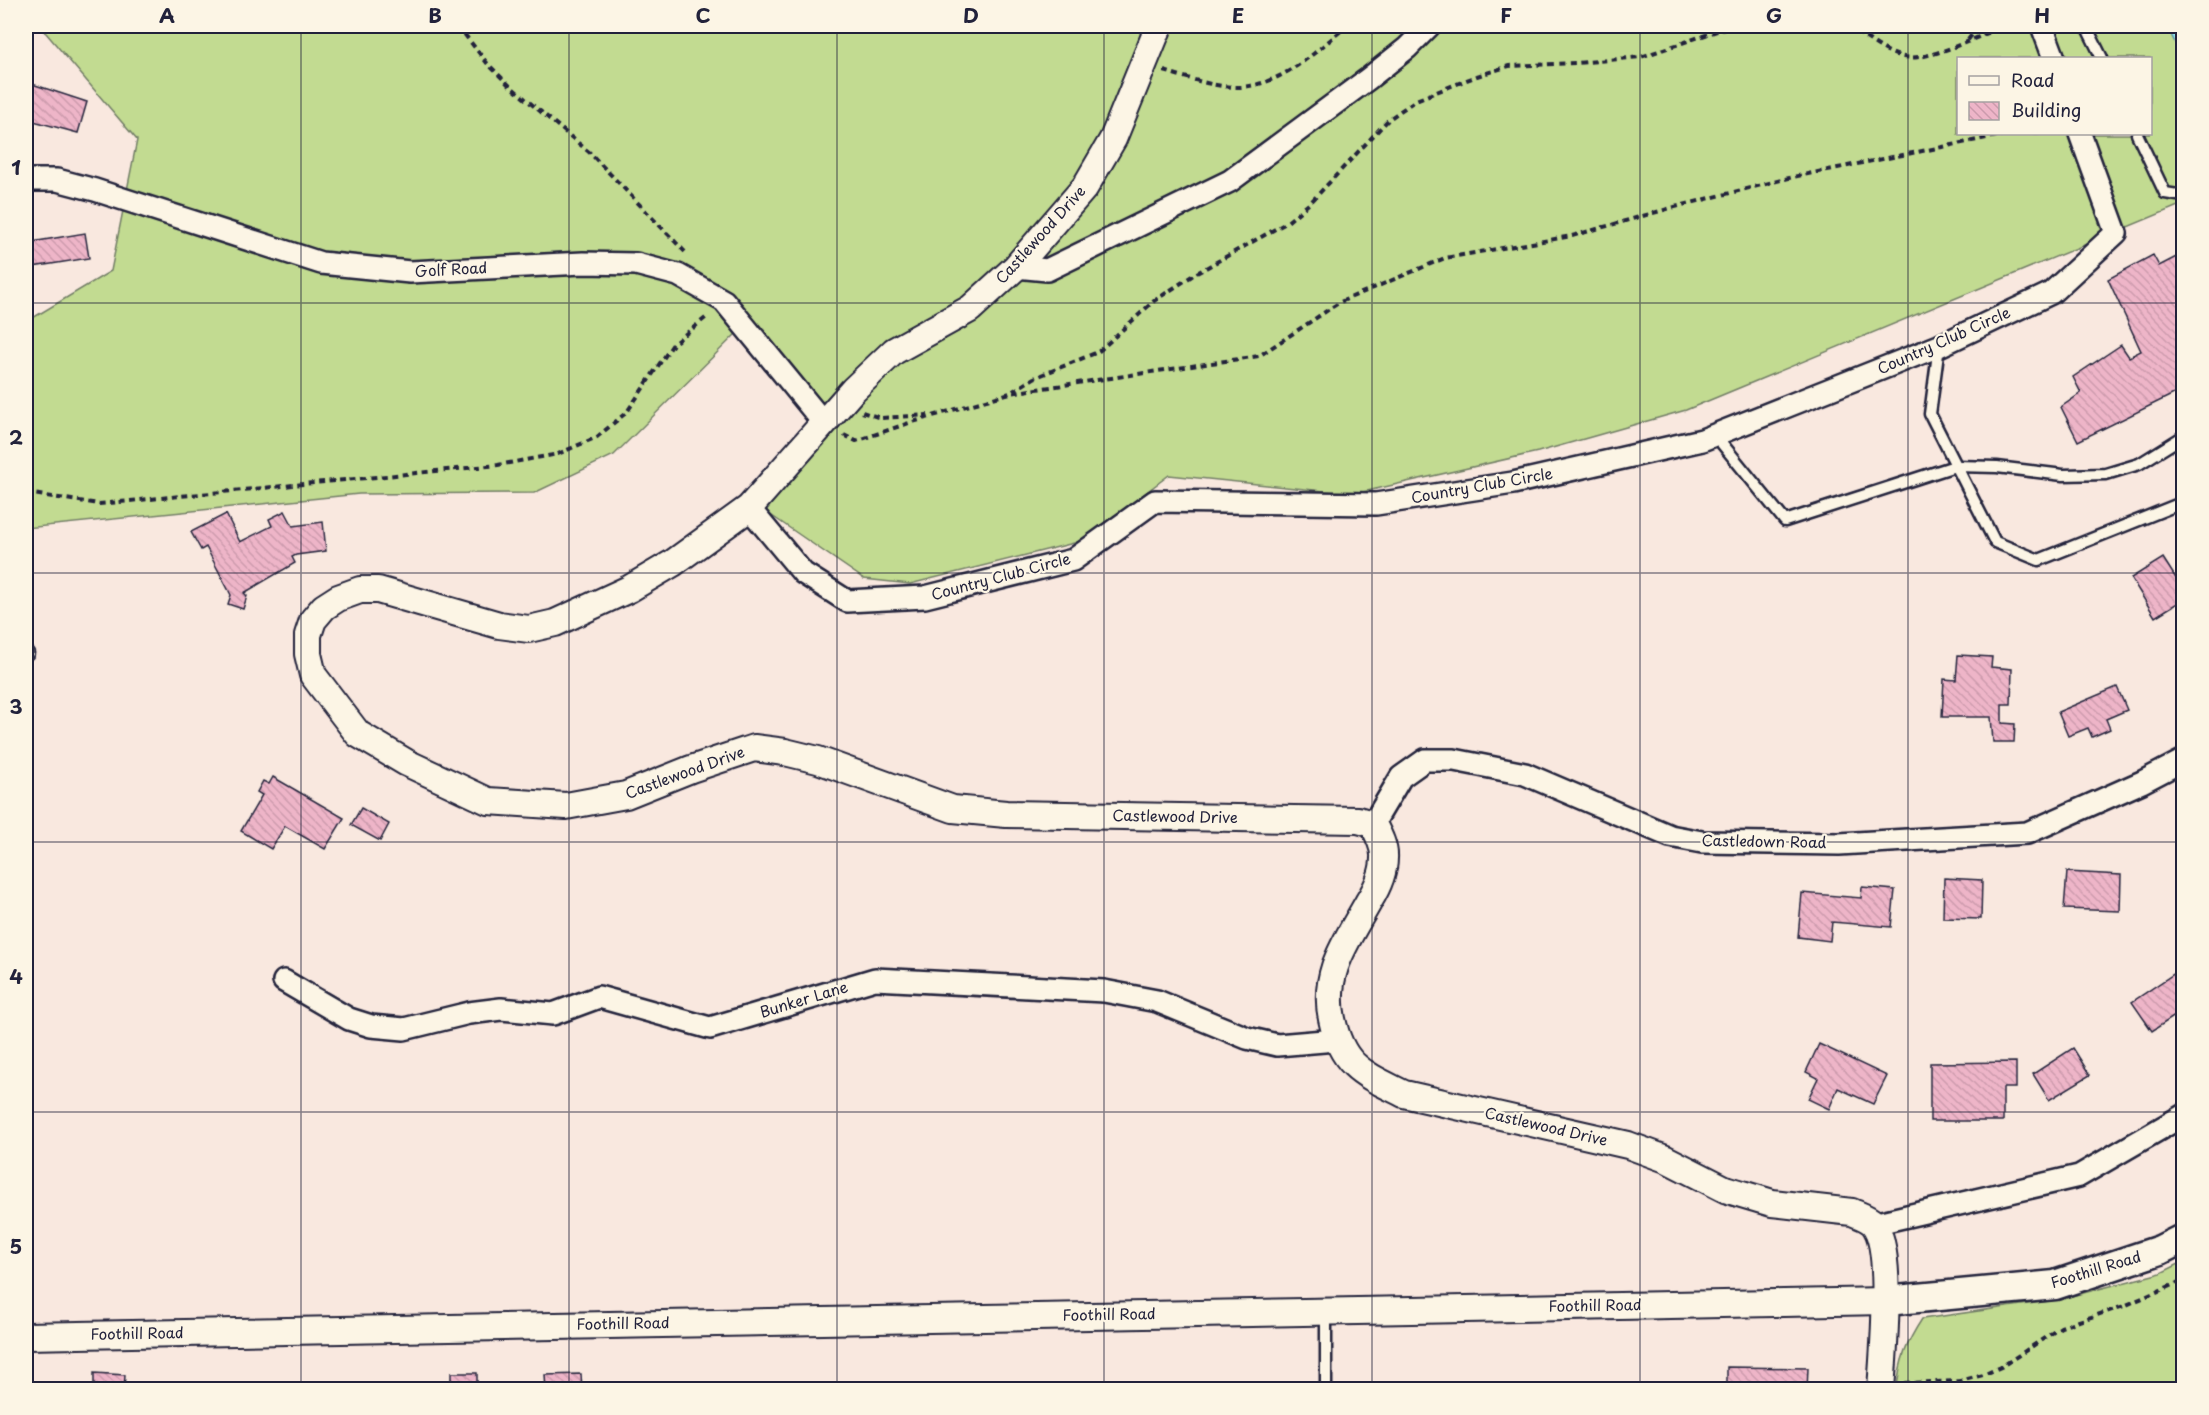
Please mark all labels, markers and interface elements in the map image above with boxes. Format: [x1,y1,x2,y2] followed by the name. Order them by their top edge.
[159,0,175,30] text: A
[428,0,442,30] text: B
[695,0,711,30] text: C
[963,0,979,30] text: D
[1232,0,1244,30] text: E
[1500,0,1512,30] text: F
[1766,0,1782,30] text: G
[2034,0,2050,30] text: H
[1957,57,2152,135] legend
[2011,66,2055,93] text: Road
[2011,96,2081,123] text: Building
[11,152,21,182] text: 1
[989,180,1090,288] street label: Castlewood Drive
[414,255,488,282] street label: Golf Road
[1873,300,2014,379] street label: Country Club Circle
[9,422,23,452] text: 2
[1409,461,1554,508] street label: Country Club Circle
[928,546,1073,605] street label: Country Club Circle
[9,691,23,721] text: 3
[622,739,747,804] street label: Castlewood Drive
[1112,803,1238,828] street label: Castlewood Drive
[1701,828,1827,853] street label: Castledown Road
[9,961,23,991] text: 4
[757,974,850,1023] street label: Bunker Lane
[1483,1100,1610,1151] street label: Castlewood Drive
[10,1231,22,1261] text: 5
[2048,1244,2144,1293] street label: Foothill Road
[1548,1292,1642,1317] street label: Foothill Road
[1062,1301,1156,1326] street label: Foothill Road
[576,1310,670,1335] street label: Foothill Road
[90,1320,184,1345] street label: Foothill Road

